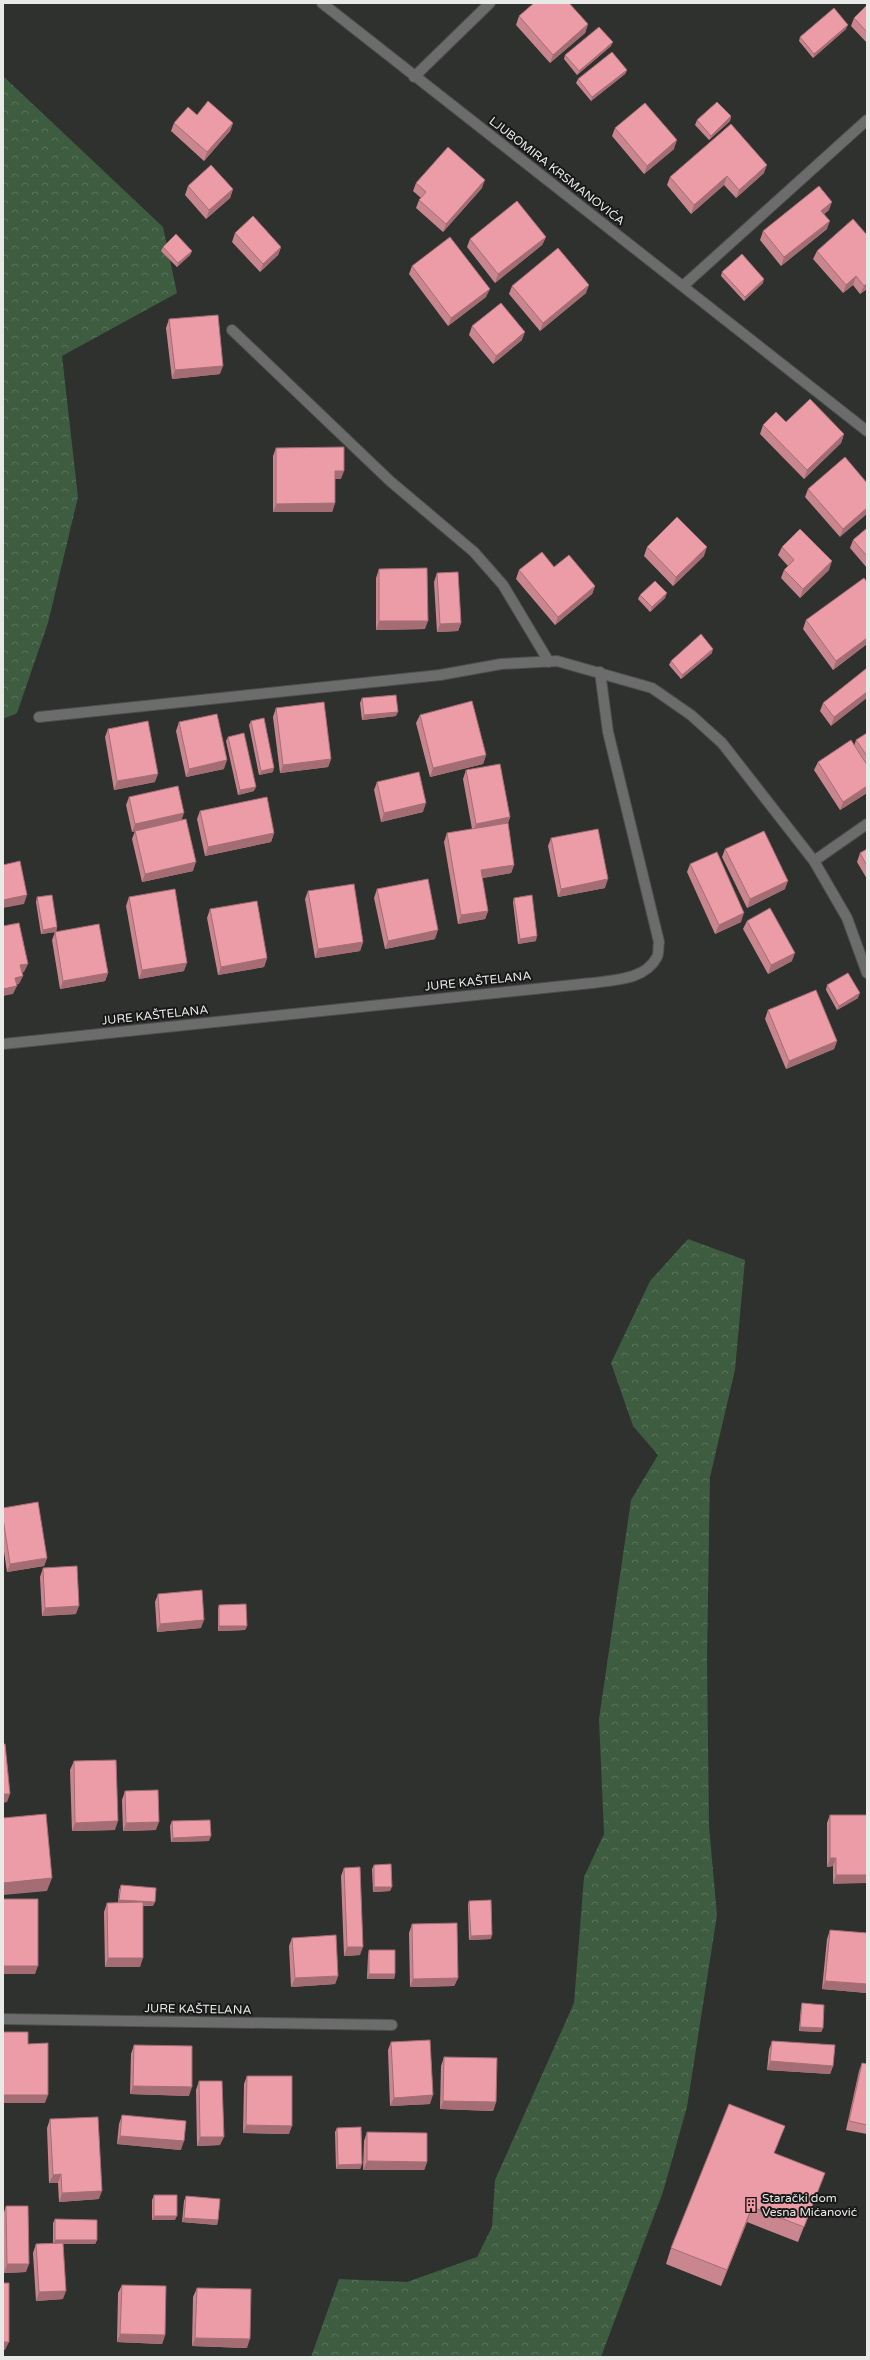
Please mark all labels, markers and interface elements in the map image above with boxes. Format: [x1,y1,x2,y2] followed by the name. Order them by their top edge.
[486,114,628,228] street label: LJUBOMIRA KRSMANOVIĆA
[424,968,532,994] street label: JURE KAŠTELANA
[101,1002,209,1028] street label: JURE KAŠTELANA
[144,2001,252,2017] street label: JURE KAŠTELANA
[762,2191,857,2219] place label: Starački dom Vesna Mićanović
[743,2197,759,2213] building icon: Starački dom Vesna Mićanović

